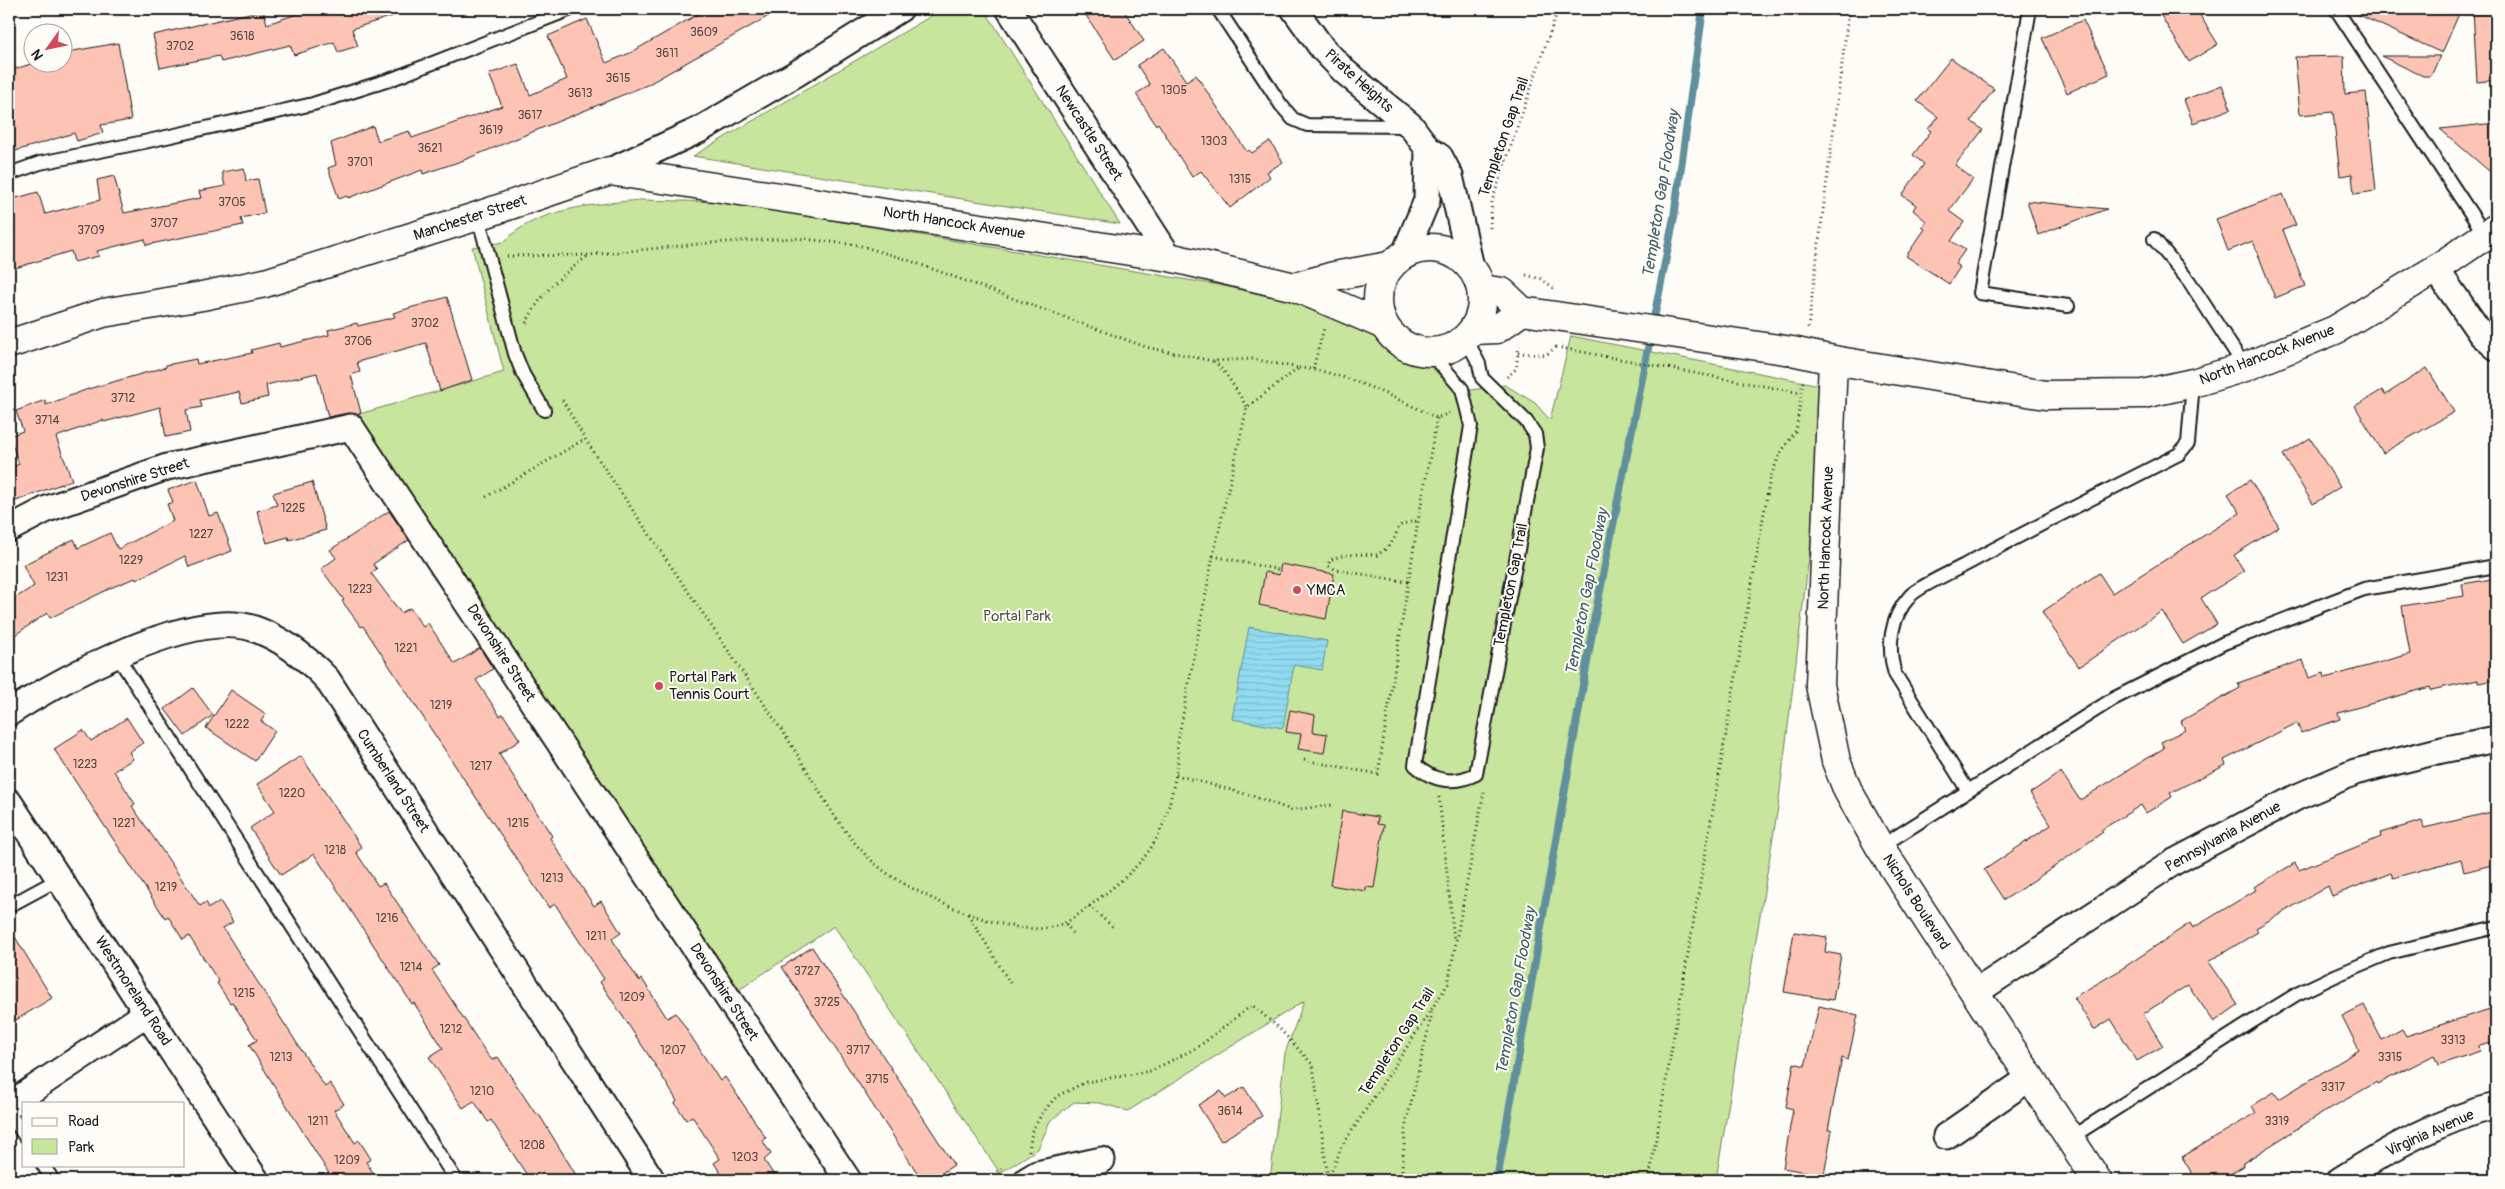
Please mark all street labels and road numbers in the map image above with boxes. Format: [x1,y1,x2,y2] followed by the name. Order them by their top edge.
[1321,45,1398,117] street label: Pirate Heights
[1475,75,1533,199] street label: Templeton Gap Trail
[1051,82,1127,185] street label: Newcastle Street
[411,191,530,245] street label: Manchester Street
[882,202,1027,244] street label: North Hancock Avenue
[2197,320,2338,390] street label: North Hancock Avenue
[79,453,192,506] street label: Devonshire Street
[1814,465,1838,610] street label: North Hancock Avenue
[1490,522,1532,648] street label: Templeton Gap Trail
[462,601,540,706] street label: Devonshire Street
[352,726,434,837] street label: Cumberland Street
[2162,797,2285,877] street label: Pennsylvania Avenue
[1878,851,1954,953] street label: Nichols Boulevard
[90,933,176,1049] street label: Westmoreland Road
[685,940,763,1045] street label: Devonshire Street
[1355,984,1439,1100] street label: Templeton Gap Trail
[2383,1105,2478,1161] street label: Virginia Avenue

